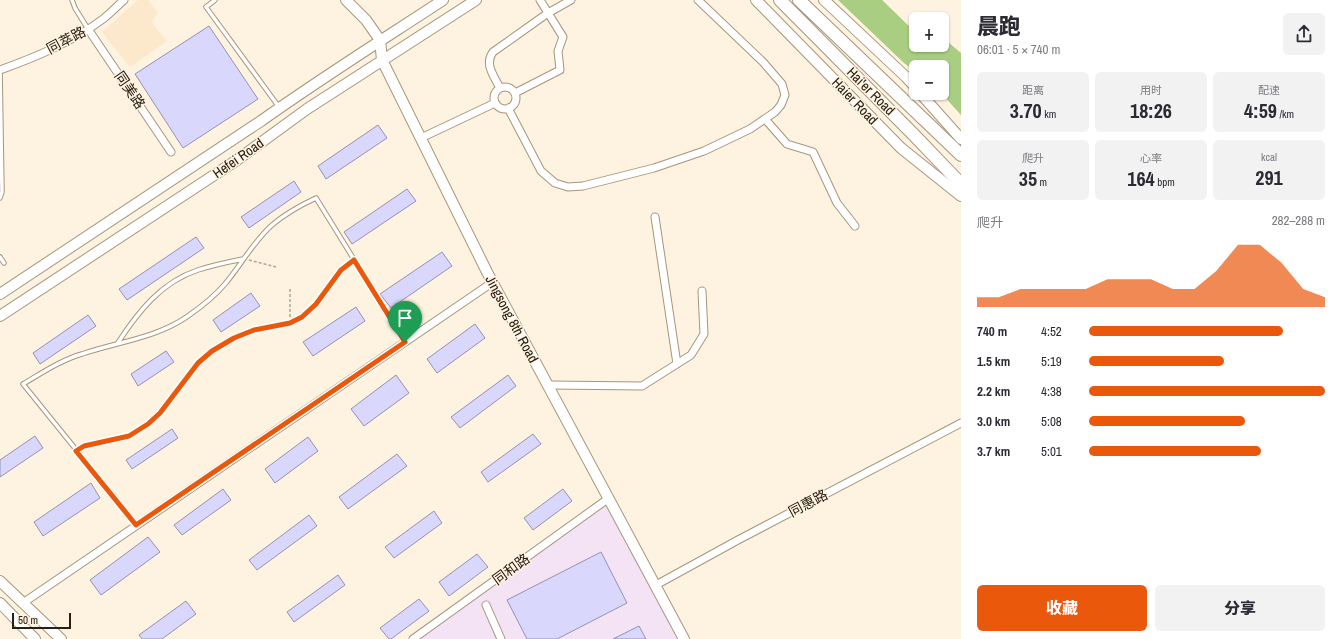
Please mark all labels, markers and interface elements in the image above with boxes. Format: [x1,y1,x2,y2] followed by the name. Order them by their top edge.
[977,11,1021,41] text: 晨跑
[909,12,949,100] map controls
[909,12,949,52] button: +
[1283,13,1325,55] button: share
[43,22,89,58] street label: 同萃路
[977,41,1060,58] text: 06:01 · 5 × 740 m
[909,60,949,100] button: −
[843,63,899,119] street label: Hai'er Road
[111,68,149,112] street label: 同美路
[828,74,882,128] street label: Haier Road
[1022,83,1044,97] text: 距离
[1140,83,1162,97] text: 用时
[1258,83,1280,97] text: 配速
[1010,97,1042,124] text: 3.70
[1130,97,1172,124] text: 18:26
[1244,97,1277,124] text: 4:59
[1042,107,1056,121] text: km
[1277,107,1294,121] text: /km
[209,134,267,182] street label: Hefei Road
[1261,150,1277,164] text: kcal
[1022,151,1044,165] text: 爬升
[1140,151,1162,165] text: 心率
[1255,164,1283,191] text: 291
[1019,165,1037,192] text: 35
[1127,165,1155,192] text: 164
[1037,175,1047,189] text: m
[1155,175,1175,189] text: bpm
[1272,212,1325,229] text: 282–288 m
[977,214,1003,231] text: 爬升
[481,272,543,366] street label: Jingsong 8th Road
[388,301,422,342] pin
[394,307,416,329] icon: arrive
[977,323,1007,340] text: 740 m
[1041,323,1062,340] text: 4:52
[977,353,1010,370] text: 1.5 km
[1041,353,1062,370] text: 5:19
[977,383,1010,400] text: 2.2 km
[1041,383,1062,400] text: 4:38
[977,413,1010,430] text: 3.0 km
[1041,413,1062,430] text: 5:08
[977,443,1010,460] text: 3.7 km
[1041,443,1062,460] text: 5:01
[785,485,831,521] street label: 同惠路
[489,549,533,589] street label: 同和路
[977,585,1147,631] button: 收藏
[1155,585,1325,631] button: 分享
[12,611,71,630] scale bar
[18,613,38,627] text: 50 m

